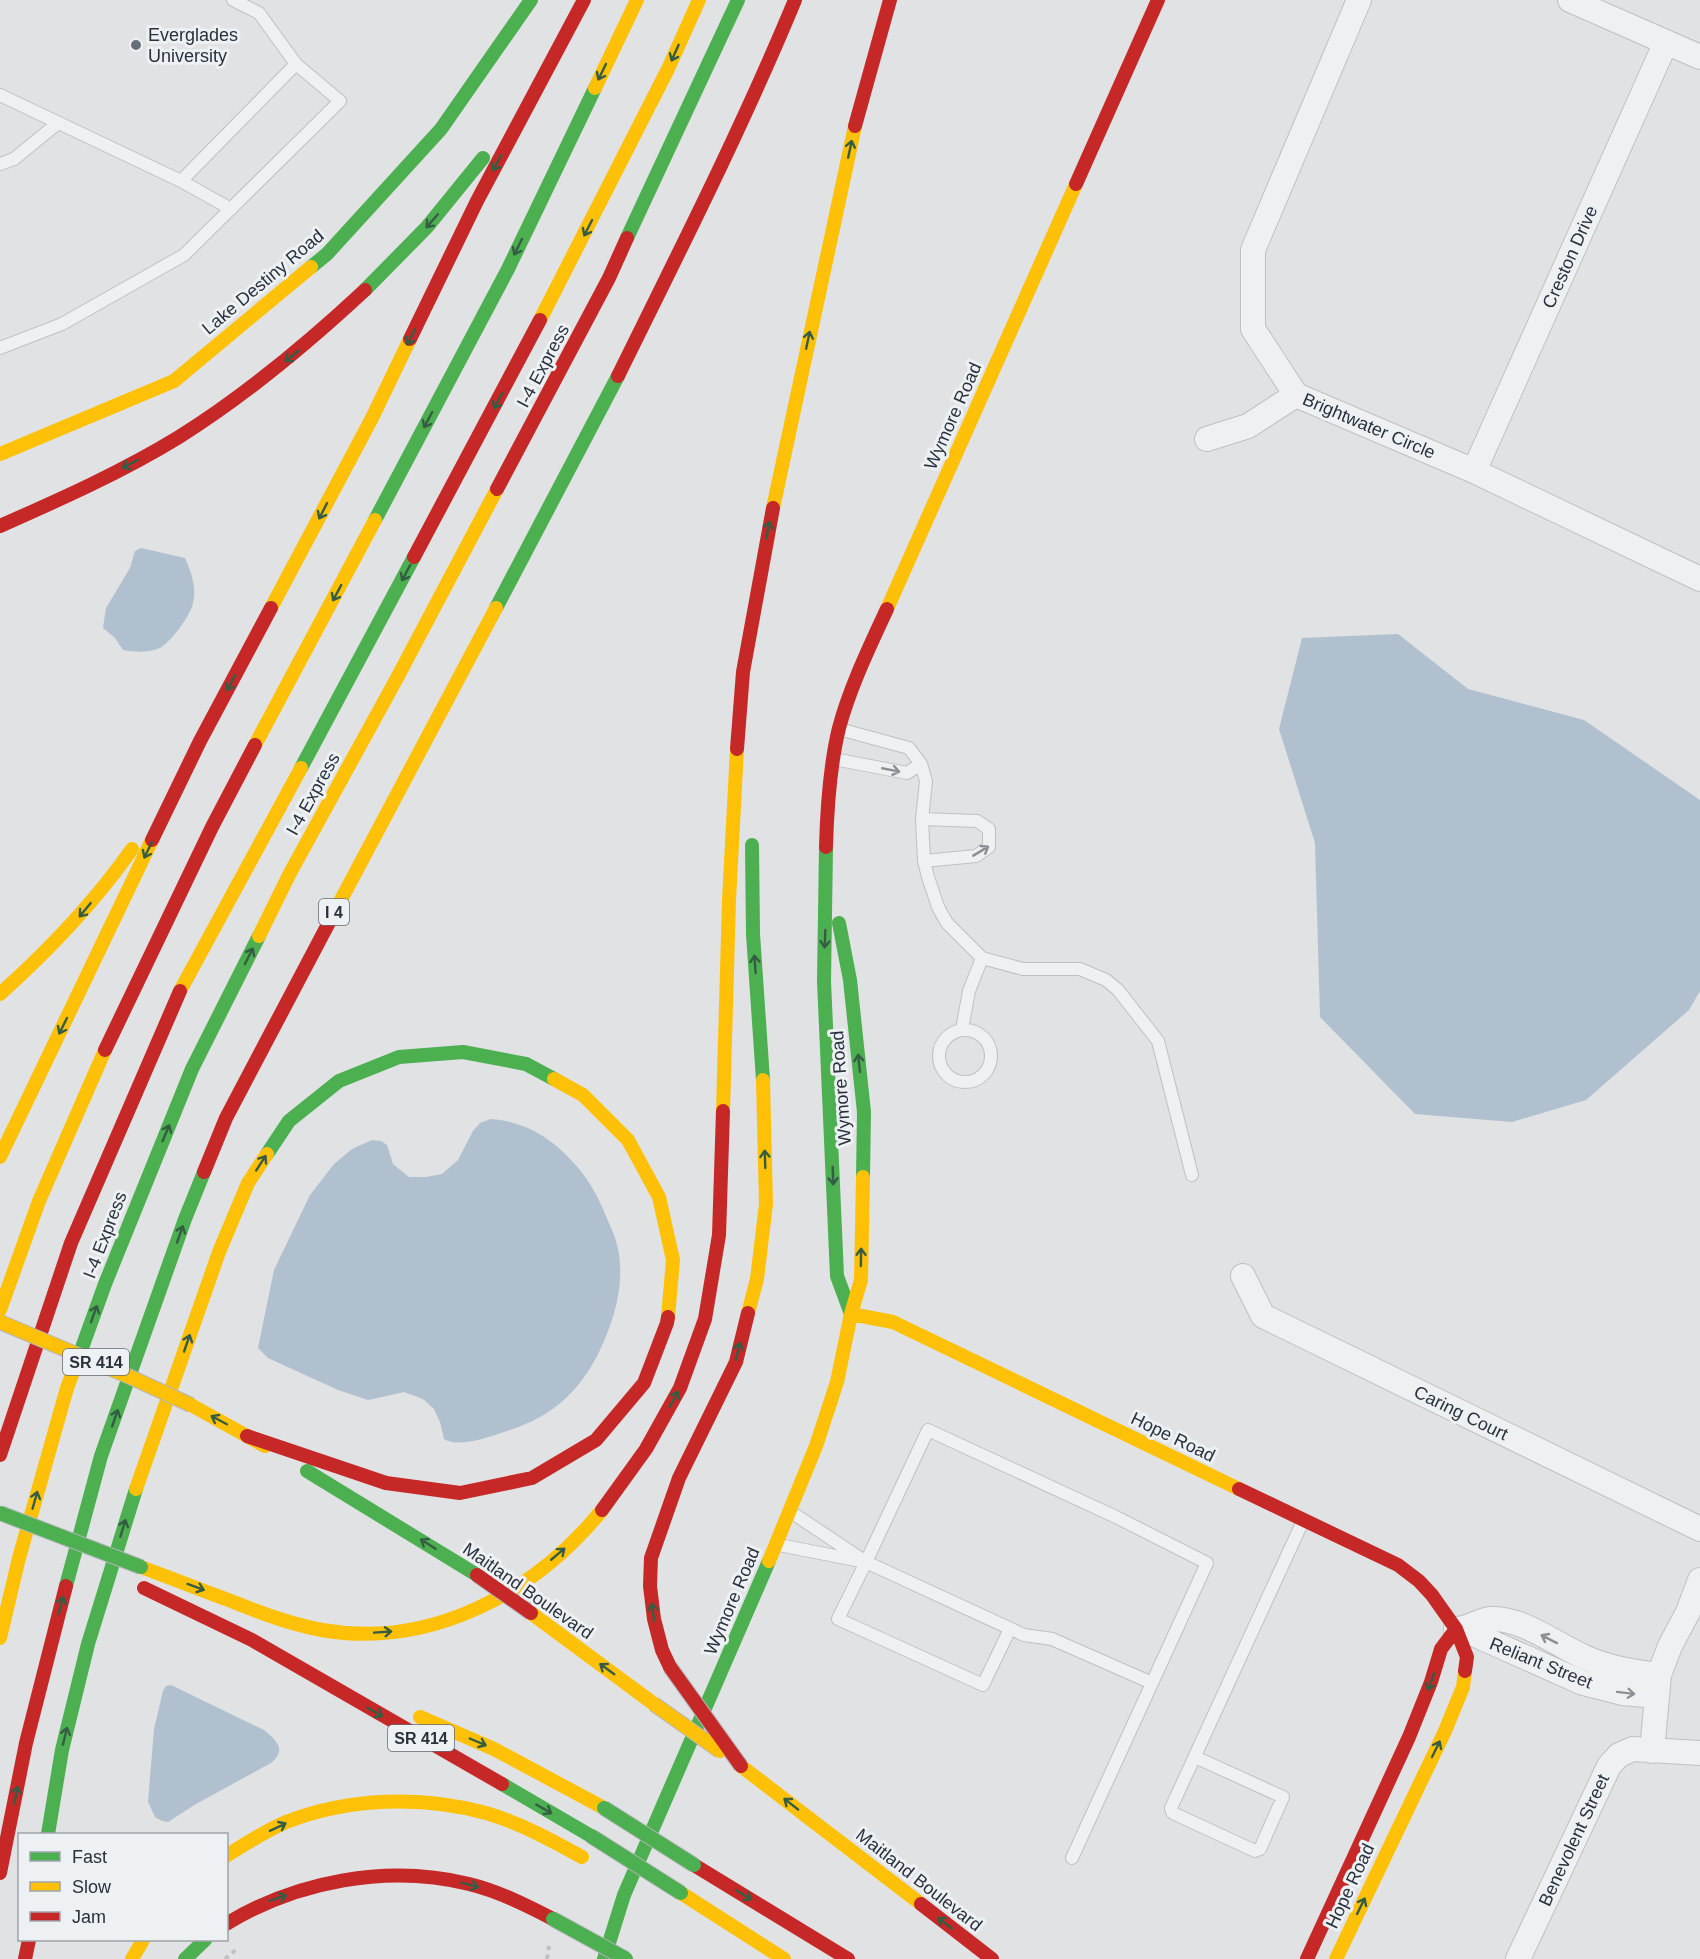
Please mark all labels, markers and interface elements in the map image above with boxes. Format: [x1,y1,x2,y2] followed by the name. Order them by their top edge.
[148,25,238,66] place label: Everglades University
[129,38,143,52] marker: Everglades University
[669,44,680,62] one-way arrow
[596,62,608,80] one-way arrow
[844,140,856,159] one-way arrow
[491,153,502,171] one-way arrow
[1538,203,1602,311] street label: Creston Drive
[425,213,439,228] one-way arrow
[582,219,594,237] one-way arrow
[198,225,328,339] street label: Lake Destiny Road
[512,238,524,256] one-way arrow
[513,321,573,411] street label: I-4 Express
[404,328,416,346] one-way arrow
[803,330,815,349] one-way arrow
[284,350,300,363] one-way arrow
[921,359,985,473] street label: Wymore Road
[1300,389,1438,463] street label: Brightwater Circle
[492,391,503,409] one-way arrow
[422,411,433,429] one-way arrow
[122,458,139,470] one-way arrow
[316,502,328,520] one-way arrow
[763,521,774,541] one-way arrow
[400,564,412,581] one-way arrow
[331,583,342,601] one-way arrow
[225,674,236,692] one-way arrow
[282,749,344,839] street label: I-4 Express
[881,764,900,776] one-way arrow
[141,841,153,859] one-way arrow
[972,845,989,858] one-way arrow
[319,899,349,925] road number: I 4
[78,902,91,918] one-way arrow
[820,929,831,949] one-way arrow
[243,948,255,966] one-way arrow
[750,955,761,975] one-way arrow
[57,1017,69,1035] one-way arrow
[827,1030,855,1146] street label: Wymore Road
[853,1053,864,1073] one-way arrow
[161,1124,172,1142] one-way arrow
[759,1150,771,1170] one-way arrow
[255,1156,267,1172] one-way arrow
[827,1166,838,1186] one-way arrow
[79,1189,131,1281] street label: I-4 Express
[175,1225,186,1244] one-way arrow
[856,1248,867,1268] one-way arrow
[89,1305,100,1324] one-way arrow
[182,1334,193,1353] one-way arrow
[733,1342,745,1361] one-way arrow
[63,1349,129,1375] road number: SR 414
[1411,1382,1511,1444] street label: Caring Court
[668,1391,680,1408] one-way arrow
[1128,1408,1218,1466] street label: Hope Road
[110,1409,121,1428] one-way arrow
[211,1414,229,1426] one-way arrow
[30,1491,41,1510] one-way arrow
[118,1519,129,1538] one-way arrow
[420,1538,436,1550] one-way arrow
[459,1539,597,1643] street label: Maitland Boulevard
[700,1544,764,1658] street label: Wymore Road
[549,1548,565,1561] one-way arrow
[186,1583,205,1594] one-way arrow
[56,1596,67,1615] one-way arrow
[648,1602,659,1622] one-way arrow
[373,1626,393,1637] one-way arrow
[1487,1633,1595,1693] street label: Reliant Street
[1541,1633,1559,1644] one-way arrow
[599,1662,615,1675] one-way arrow
[1424,1672,1435,1690] one-way arrow
[1615,1687,1635,1698] one-way arrow
[367,1706,384,1718] one-way arrow
[388,1725,454,1751] road number: SR 414
[60,1726,72,1745] one-way arrow
[468,1737,487,1748] one-way arrow
[1430,1741,1442,1759] one-way arrow
[1535,1771,1613,1909] street label: Benevolent Street
[11,1786,22,1805] one-way arrow
[783,1798,799,1811] one-way arrow
[535,1804,552,1816] one-way arrow
[268,1821,286,1833] one-way arrow
[852,1825,986,1935] street label: Maitland Boulevard
[18,1833,228,1941] legend
[1322,1841,1378,1931] street label: Hope Road
[72,1847,107,1867] text: Fast
[72,1877,112,1897] text: Slow
[460,1880,479,1891] one-way arrow
[735,1890,752,1902] one-way arrow
[268,1891,287,1902] one-way arrow
[1355,1898,1367,1916] one-way arrow
[72,1907,106,1927] text: Jam
[938,1917,954,1930] one-way arrow

